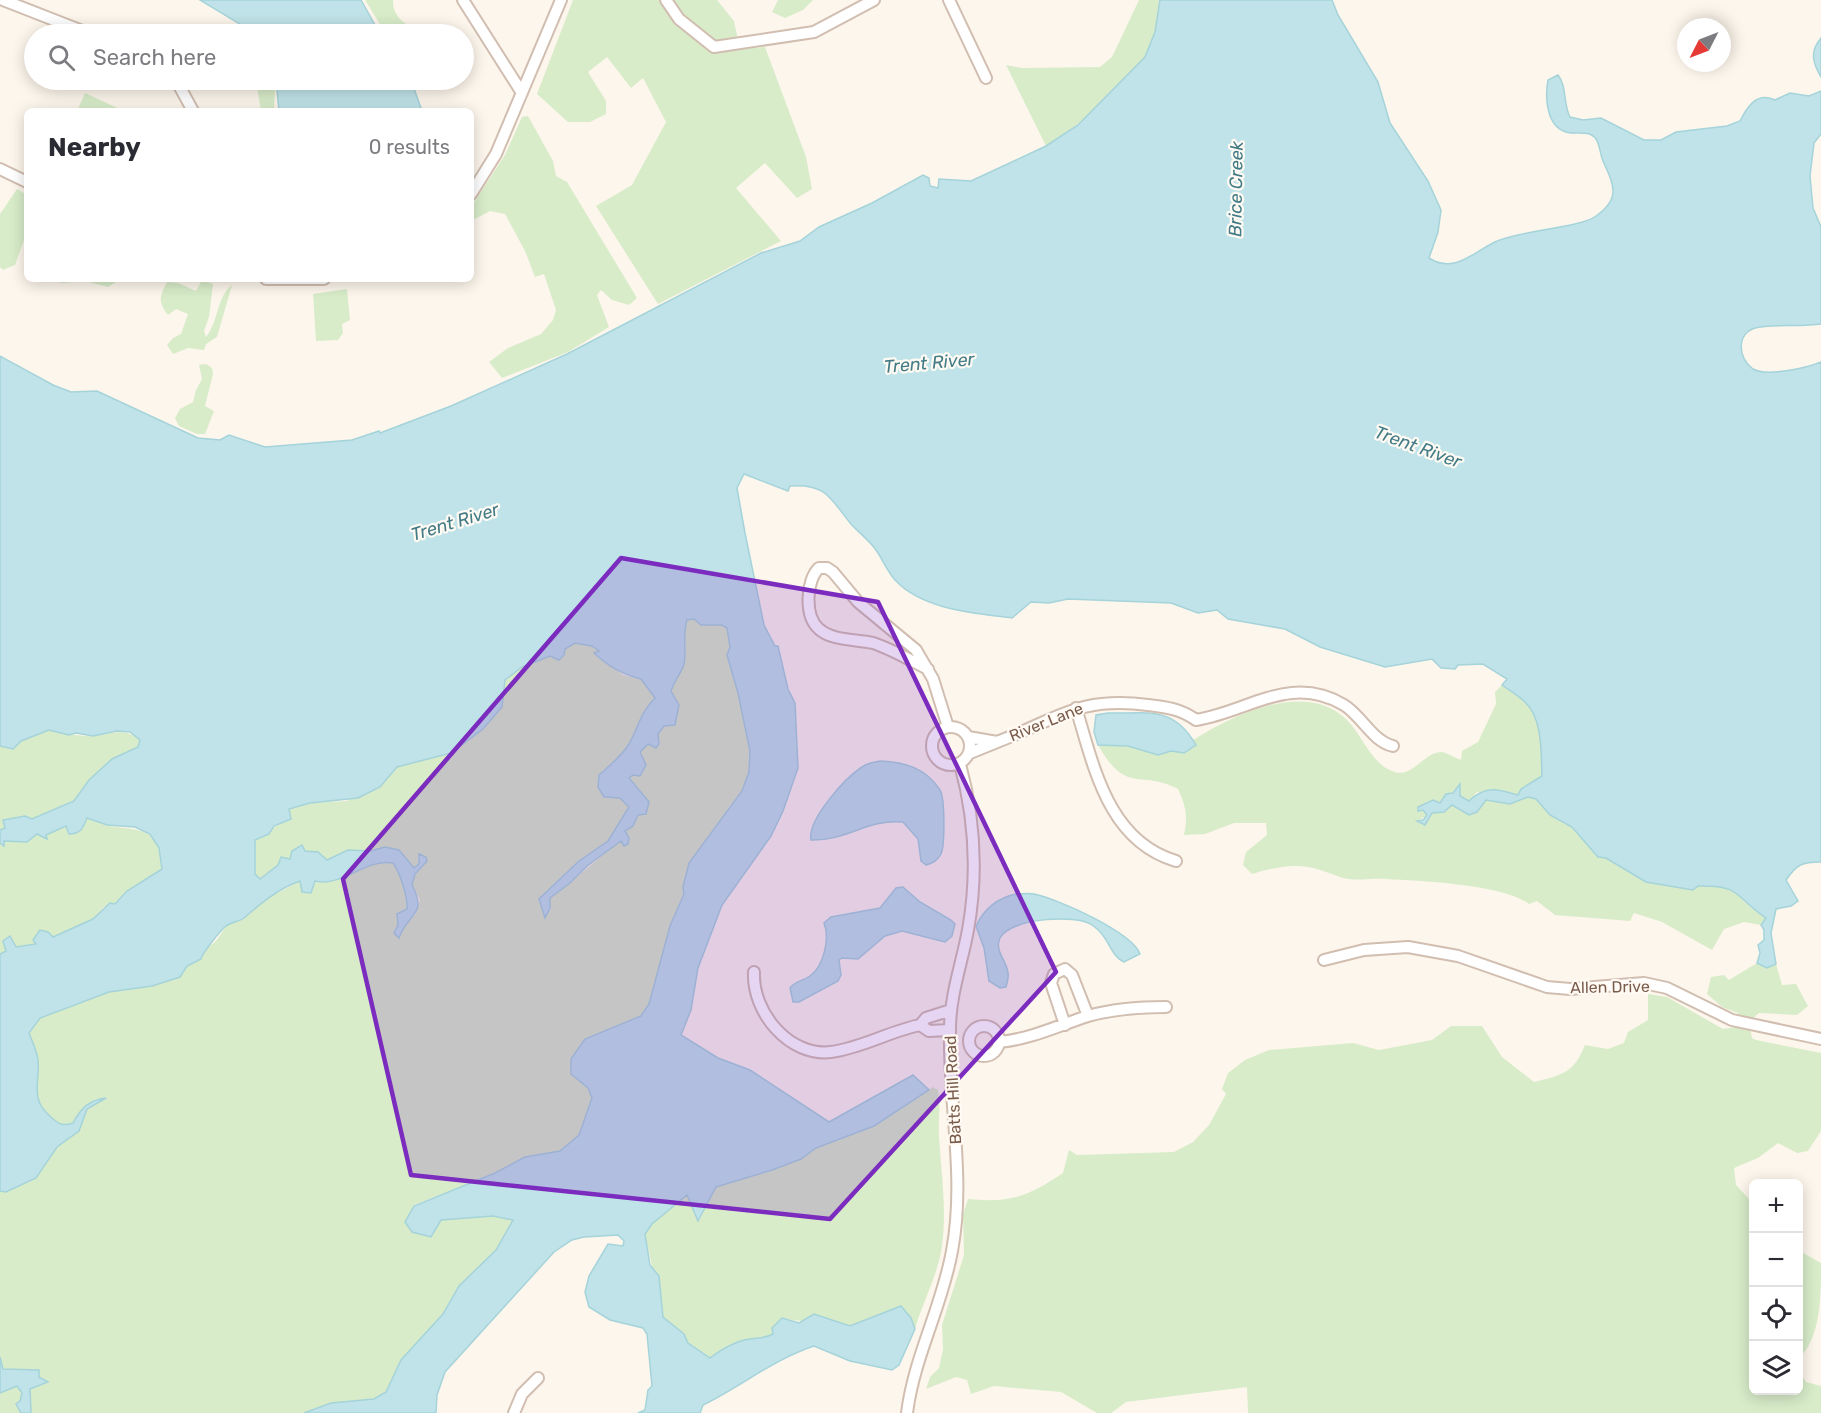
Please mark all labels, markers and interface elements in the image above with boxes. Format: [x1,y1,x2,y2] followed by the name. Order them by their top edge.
[1677,18,1731,72] north arrow
[24,24,474,90] search box
[45,41,78,74] icon: search
[93,44,216,71] text: Search here
[48,132,141,163] text: Nearby
[369,135,450,159] text: 0 results
[1224,140,1248,237] water label: Brice Creek
[883,348,976,378] water label: Trent River
[1372,421,1466,473] water label: Trent River
[408,498,503,546] water label: Trent River
[1006,699,1086,745] street label: River Lane
[1570,977,1650,997] street label: Allen Drive
[941,1035,965,1145] street label: Batts Hill Road
[1749,1179,1803,1395] map controls
[1749,1179,1803,1233] button: +
[1749,1233,1803,1287] button: −
[1749,1287,1803,1341] button: locate
[1749,1341,1803,1395] button: layers

